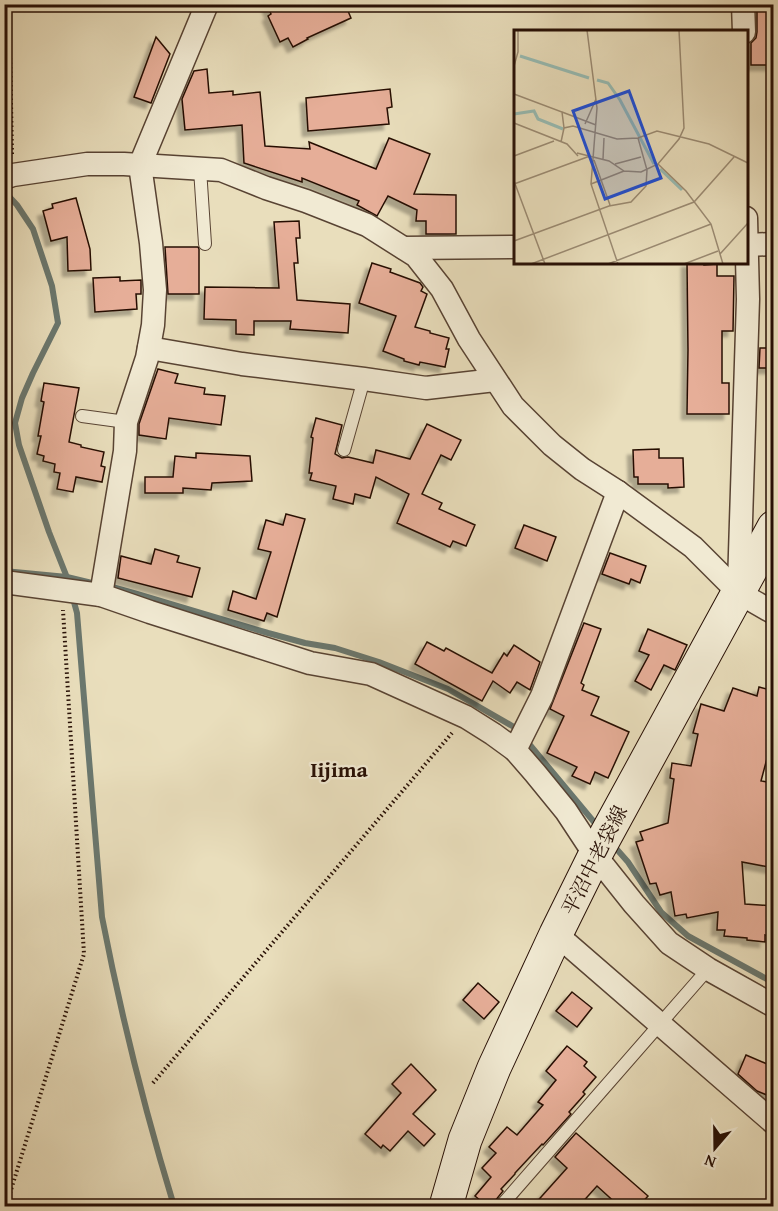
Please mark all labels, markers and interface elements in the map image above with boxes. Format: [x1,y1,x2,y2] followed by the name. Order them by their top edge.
[514,30,748,264] inset map
[310,753,369,785] district label: Iijima
[554,800,634,920] street label: 平沼中老袋線
[685,1118,745,1178] north arrow
[700,1149,719,1175] text: N

